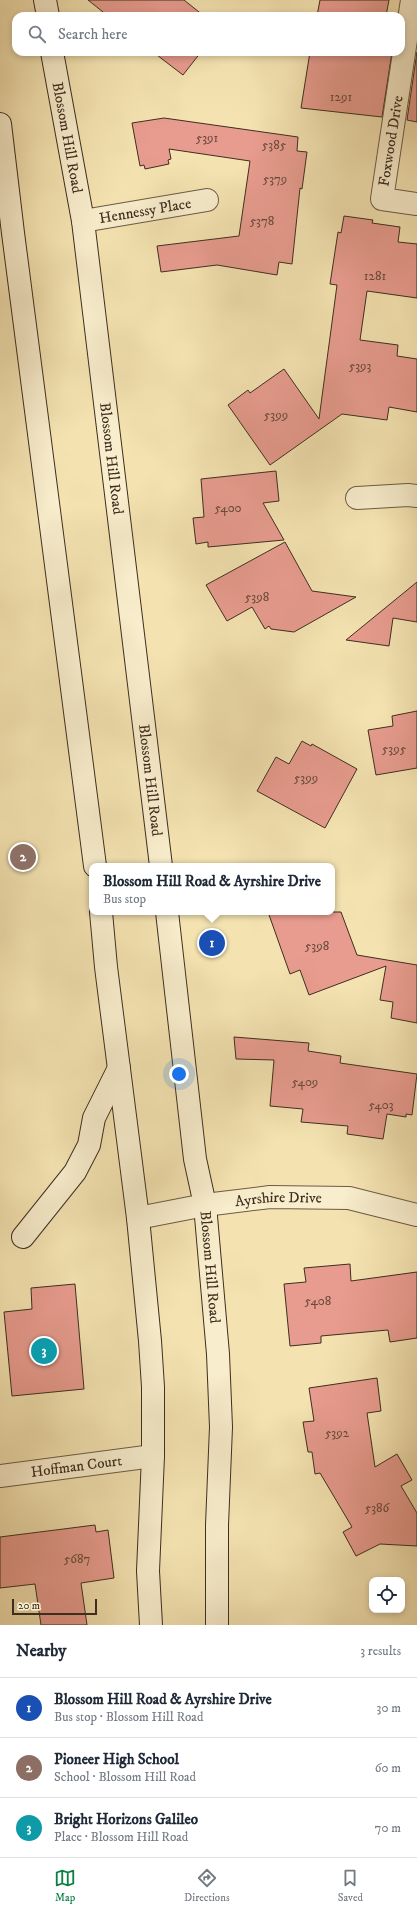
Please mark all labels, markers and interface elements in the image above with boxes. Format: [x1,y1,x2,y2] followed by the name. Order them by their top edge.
[12,12,405,56] search box
[26,23,48,45] icon: search
[58,25,127,44] text: Search here
[48,80,87,195] street label: Blossom Hill Road
[330,89,352,105] house number: 1291
[374,94,408,188] street label: Foxwood Drive
[196,130,218,146] house number: 5391
[262,137,287,153] house number: 5385
[263,171,287,187] house number: 5379
[98,193,193,228] street label: Hennessy Place
[250,213,274,229] house number: 5378
[364,268,386,284] house number: 1281
[349,358,371,374] house number: 5393
[96,401,128,516] street label: Blossom Hill Road
[264,407,288,423] house number: 5399
[214,500,242,516] house number: 5400
[245,589,269,605] house number: 5398
[134,723,167,838] street label: Blossom Hill Road
[382,741,407,757] house number: 5395
[294,770,318,786] house number: 5399
[10,842,36,872] pin: 2
[89,863,335,915] popup
[103,872,321,891] text: Blossom Hill Road & Ayrshire Drive
[103,891,146,907] text: Bus stop
[199,928,225,958] pin: 1
[305,938,329,954] house number: 5398
[169,1064,189,1084] your location
[292,1074,318,1090] house number: 5409
[368,1097,394,1113] house number: 5403
[234,1187,322,1211] street label: Ayrshire Drive
[196,1210,225,1325] street label: Blossom Hill Road
[305,1293,331,1309] house number: 5408
[31,1336,57,1366] pin: 3
[325,1425,350,1441] house number: 5392
[30,1451,123,1481] street label: Hoffman Court
[365,1500,391,1516] house number: 5386
[64,1551,90,1567] house number: 5687
[369,1577,405,1613] map controls
[369,1577,405,1613] button: locate
[12,1597,97,1616] scale bar
[18,1599,40,1613] text: 20 m
[16,1640,66,1662] text: Nearby
[360,1643,401,1659] text: 3 results
[54,1690,272,1709] text: Blossom Hill Road & Ayrshire Drive
[27,1700,31,1716] text: 1
[377,1700,401,1716] text: 30 m
[54,1709,203,1725] text: Bus stop · Blossom Hill Road
[54,1750,179,1769] text: Pioneer High School
[26,1760,32,1776] text: 2
[375,1760,401,1776] text: 60 m
[54,1769,196,1785] text: School · Blossom Hill Road
[54,1810,198,1829] text: Bright Horizons Galileo
[27,1820,31,1836] text: 3
[375,1820,401,1836] text: 70 m
[54,1829,188,1845] text: Place · Blossom Hill Road
[54,1867,76,1905] tab: Map
[184,1867,230,1905] tab: Directions
[338,1867,363,1905] tab: Saved

